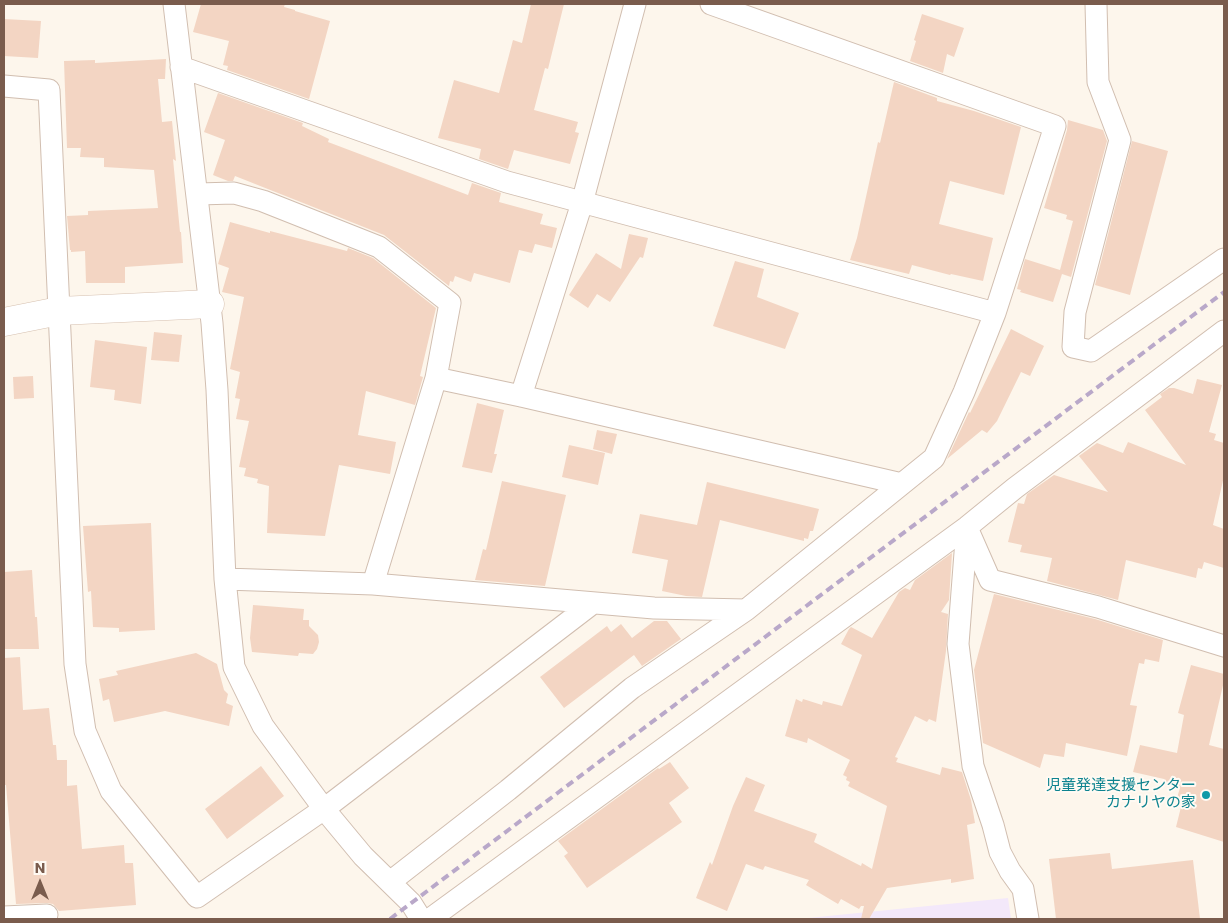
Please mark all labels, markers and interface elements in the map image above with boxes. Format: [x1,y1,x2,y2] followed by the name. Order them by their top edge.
[1046,777,1196,812] place label: 児童発達支援センター カナリヤの家
[1200,789,1212,801] marker: 児童発達支援センター カナリヤの家
[15,858,65,908] north arrow
[35,858,45,878] text: N

